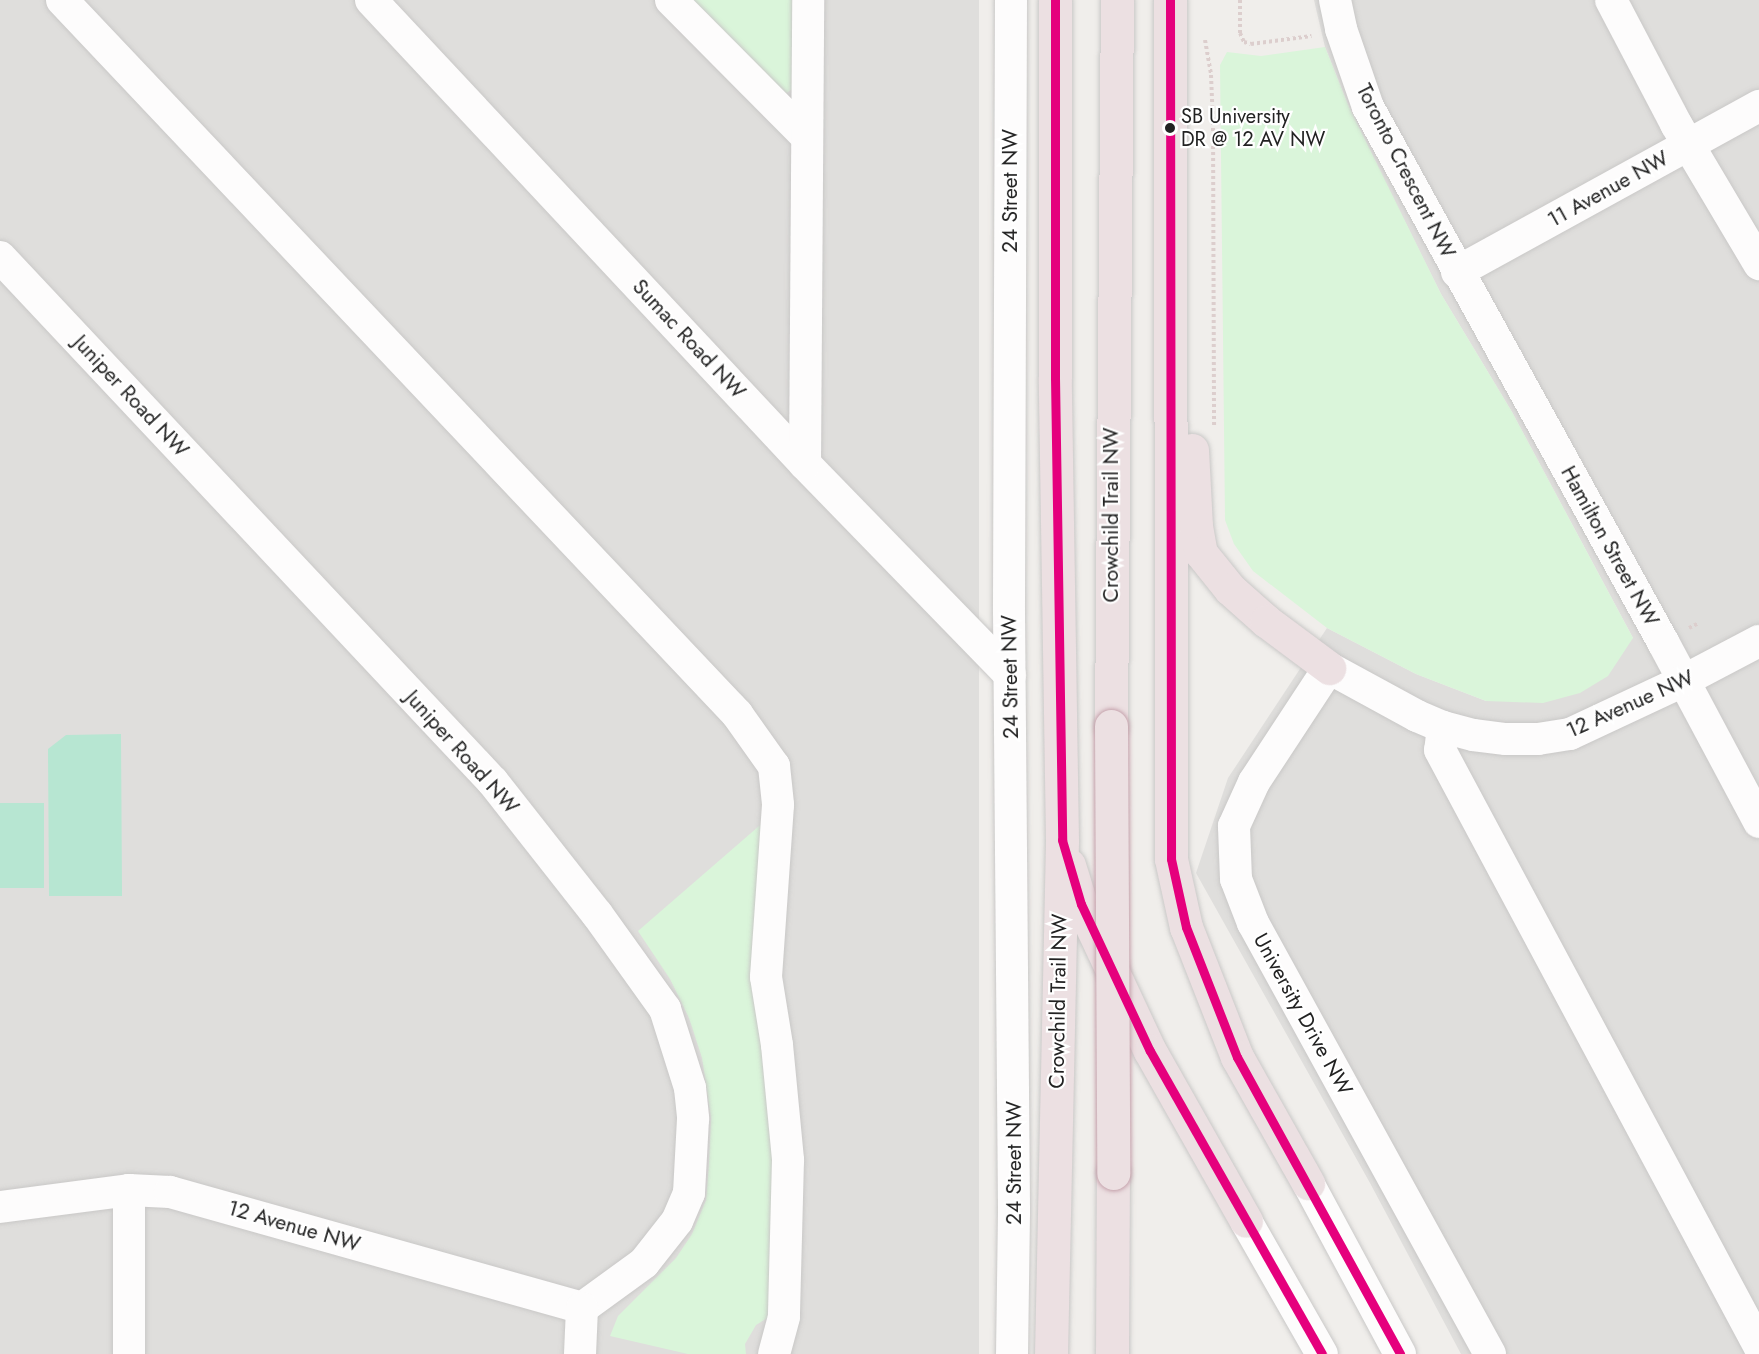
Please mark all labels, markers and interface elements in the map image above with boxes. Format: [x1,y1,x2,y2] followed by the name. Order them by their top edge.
[1351,80,1461,262] street label: Toronto Crescent NW
[1181,104,1325,151] place label: SB University DR @ 12 AV NW
[1164,122,1176,134] marker: SB University DR @ 12 AV NW
[997,129,1023,253] street label: 24 Street NW
[1543,146,1673,232] street label: 11 Avenue NW
[627,274,751,404] street label: Sumac Road NW
[68,330,194,462] street label: Juniper Road NW
[1098,427,1124,603] street label: Crowchild Trail NW
[1556,462,1664,630] street label: Hamilton Street NW
[996,615,1024,739] street label: 24 Street NW
[1563,665,1697,743] street label: 12 Avenue NW
[400,685,524,819] street label: Juniper Road NW
[1044,913,1072,1089] street label: Crowchild Trail NW
[1248,929,1358,1099] street label: University Drive NW
[1001,1101,1027,1225] street label: 24 Street NW
[225,1195,363,1257] street label: 12 Avenue NW

